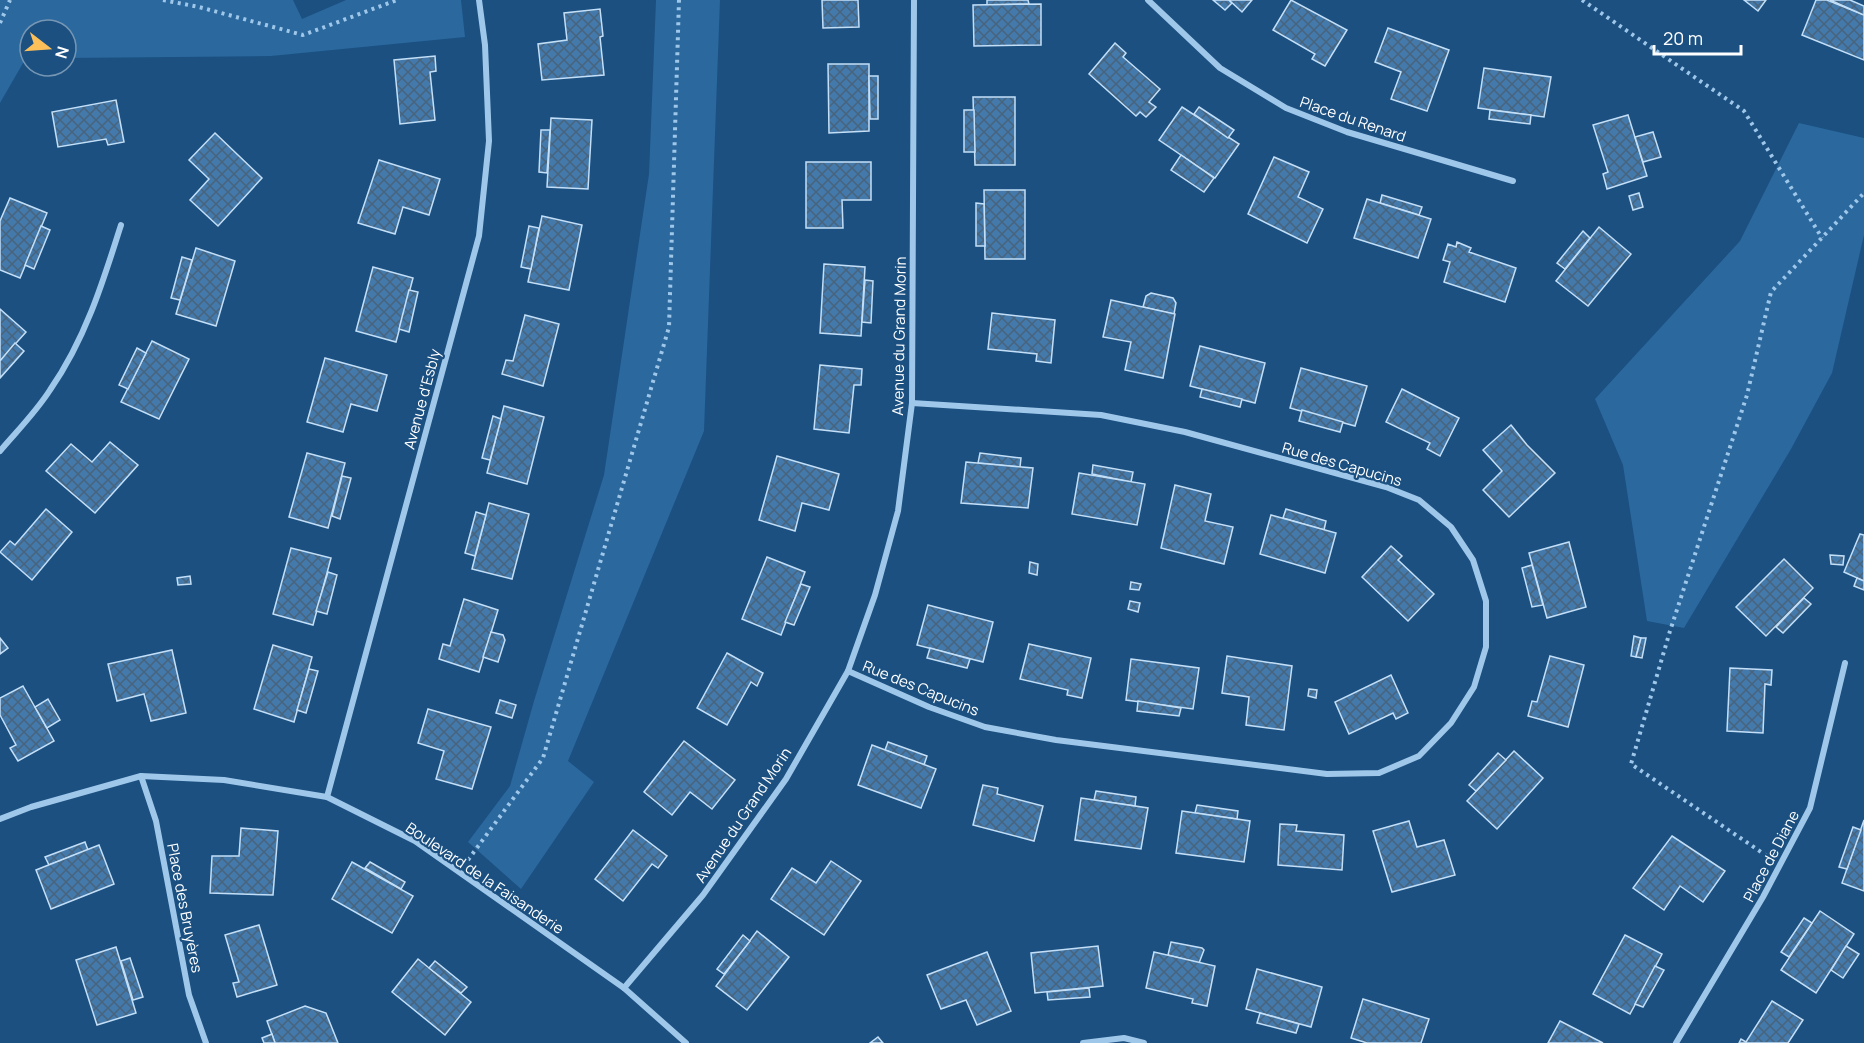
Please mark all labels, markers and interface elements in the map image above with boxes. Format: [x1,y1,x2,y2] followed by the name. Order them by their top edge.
[18,18,78,78] north arrow
[1654,18,1741,56] scale bar
[1663,26,1703,50] text: 20 m
[50,44,75,61] text: N
[1297,91,1409,147] street label: Place du Renard
[887,256,911,416] street label: Avenue du Grand Morin
[399,346,446,452] street label: Avenue d'Esbly
[1280,437,1405,491] street label: Rue des Capucins
[860,655,982,721] street label: Rue des Capucins
[690,743,796,887] street label: Avenue du Grand Morin
[1738,806,1804,905] street label: Place de Diane
[402,817,568,939] street label: Boulevard de la Faisanderie
[162,842,208,975] street label: Place des Bruyères

